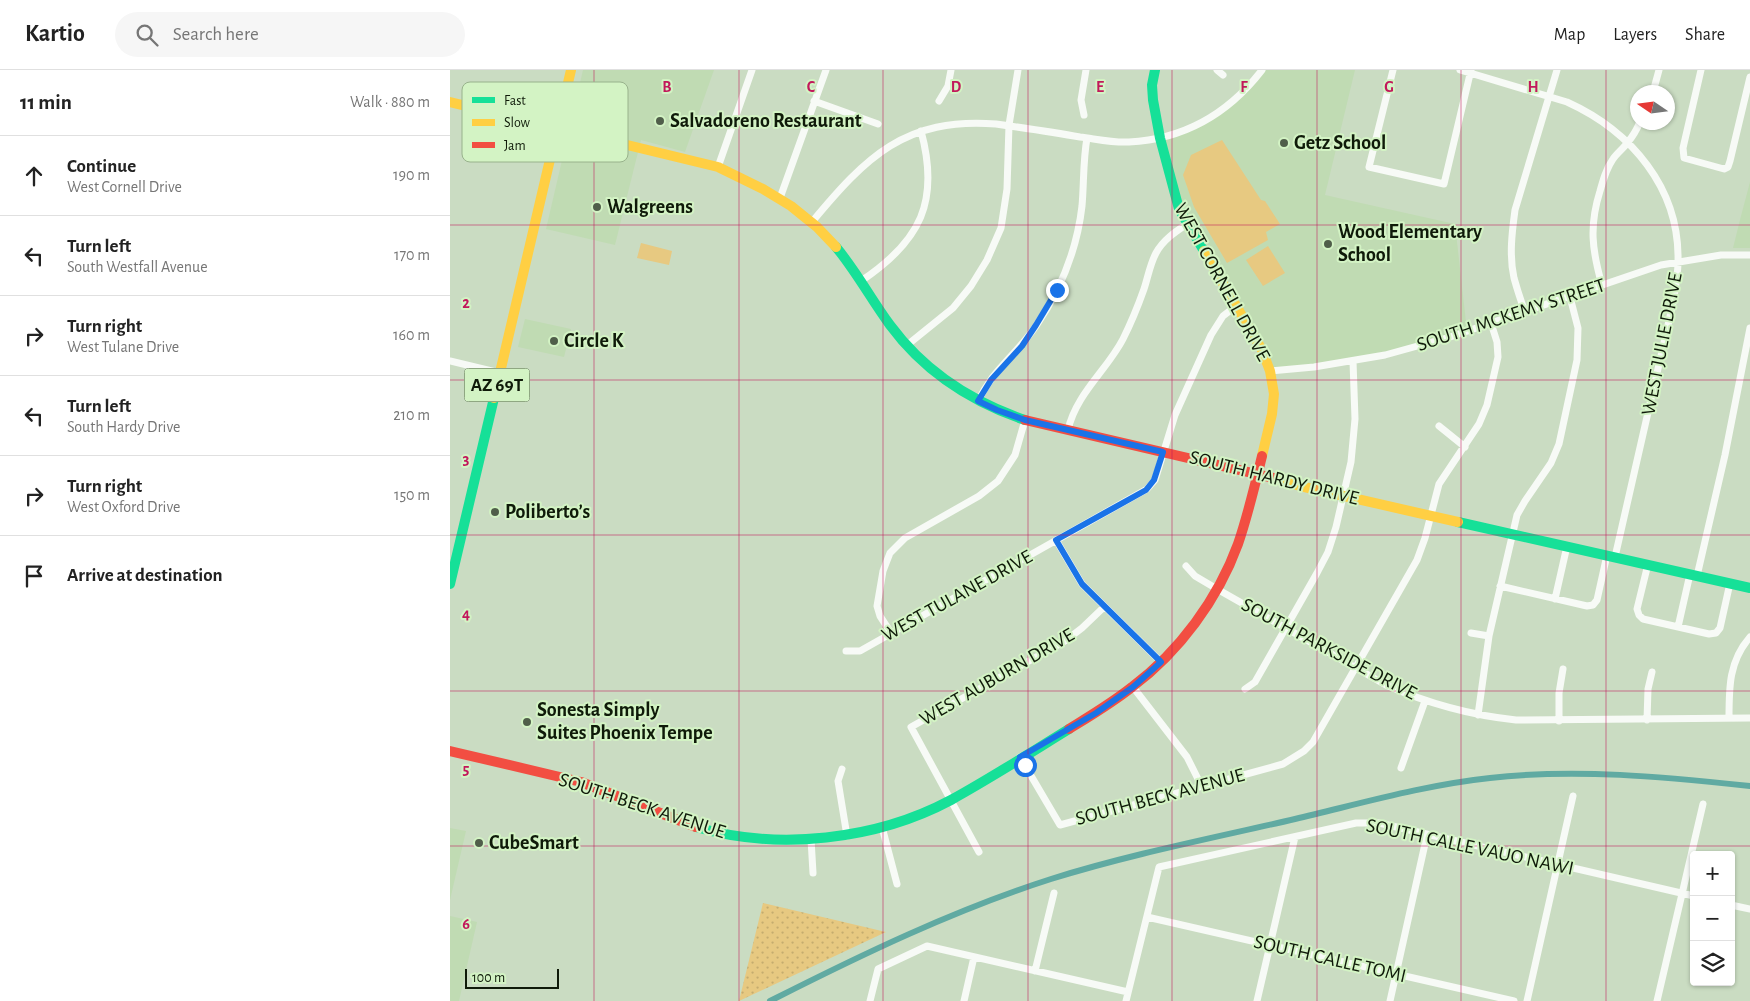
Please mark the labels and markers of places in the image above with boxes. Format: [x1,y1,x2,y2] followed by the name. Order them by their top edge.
[670,111,862,131] place label: Salvadoreno Restaurant
[654,115,666,127] marker: Salvadoreno Restaurant
[1294,133,1386,153] place label: Getz School
[1278,137,1290,149] marker: Getz School
[607,197,693,217] place label: Walgreens
[591,201,603,213] marker: Walgreens
[1338,222,1482,265] place label: Wood Elementary School
[1322,238,1334,250] marker: Wood Elementary School
[564,331,624,351] place label: Circle K
[548,335,560,347] marker: Circle K
[505,502,591,522] place label: Poliberto’s
[489,506,501,518] marker: Poliberto’s
[537,700,713,743] place label: Sonesta Simply Suites Phoenix Tempe
[521,716,533,728] marker: Sonesta Simply Suites Phoenix Tempe
[489,833,579,853] place label: CubeSmart
[473,837,485,849] marker: CubeSmart

